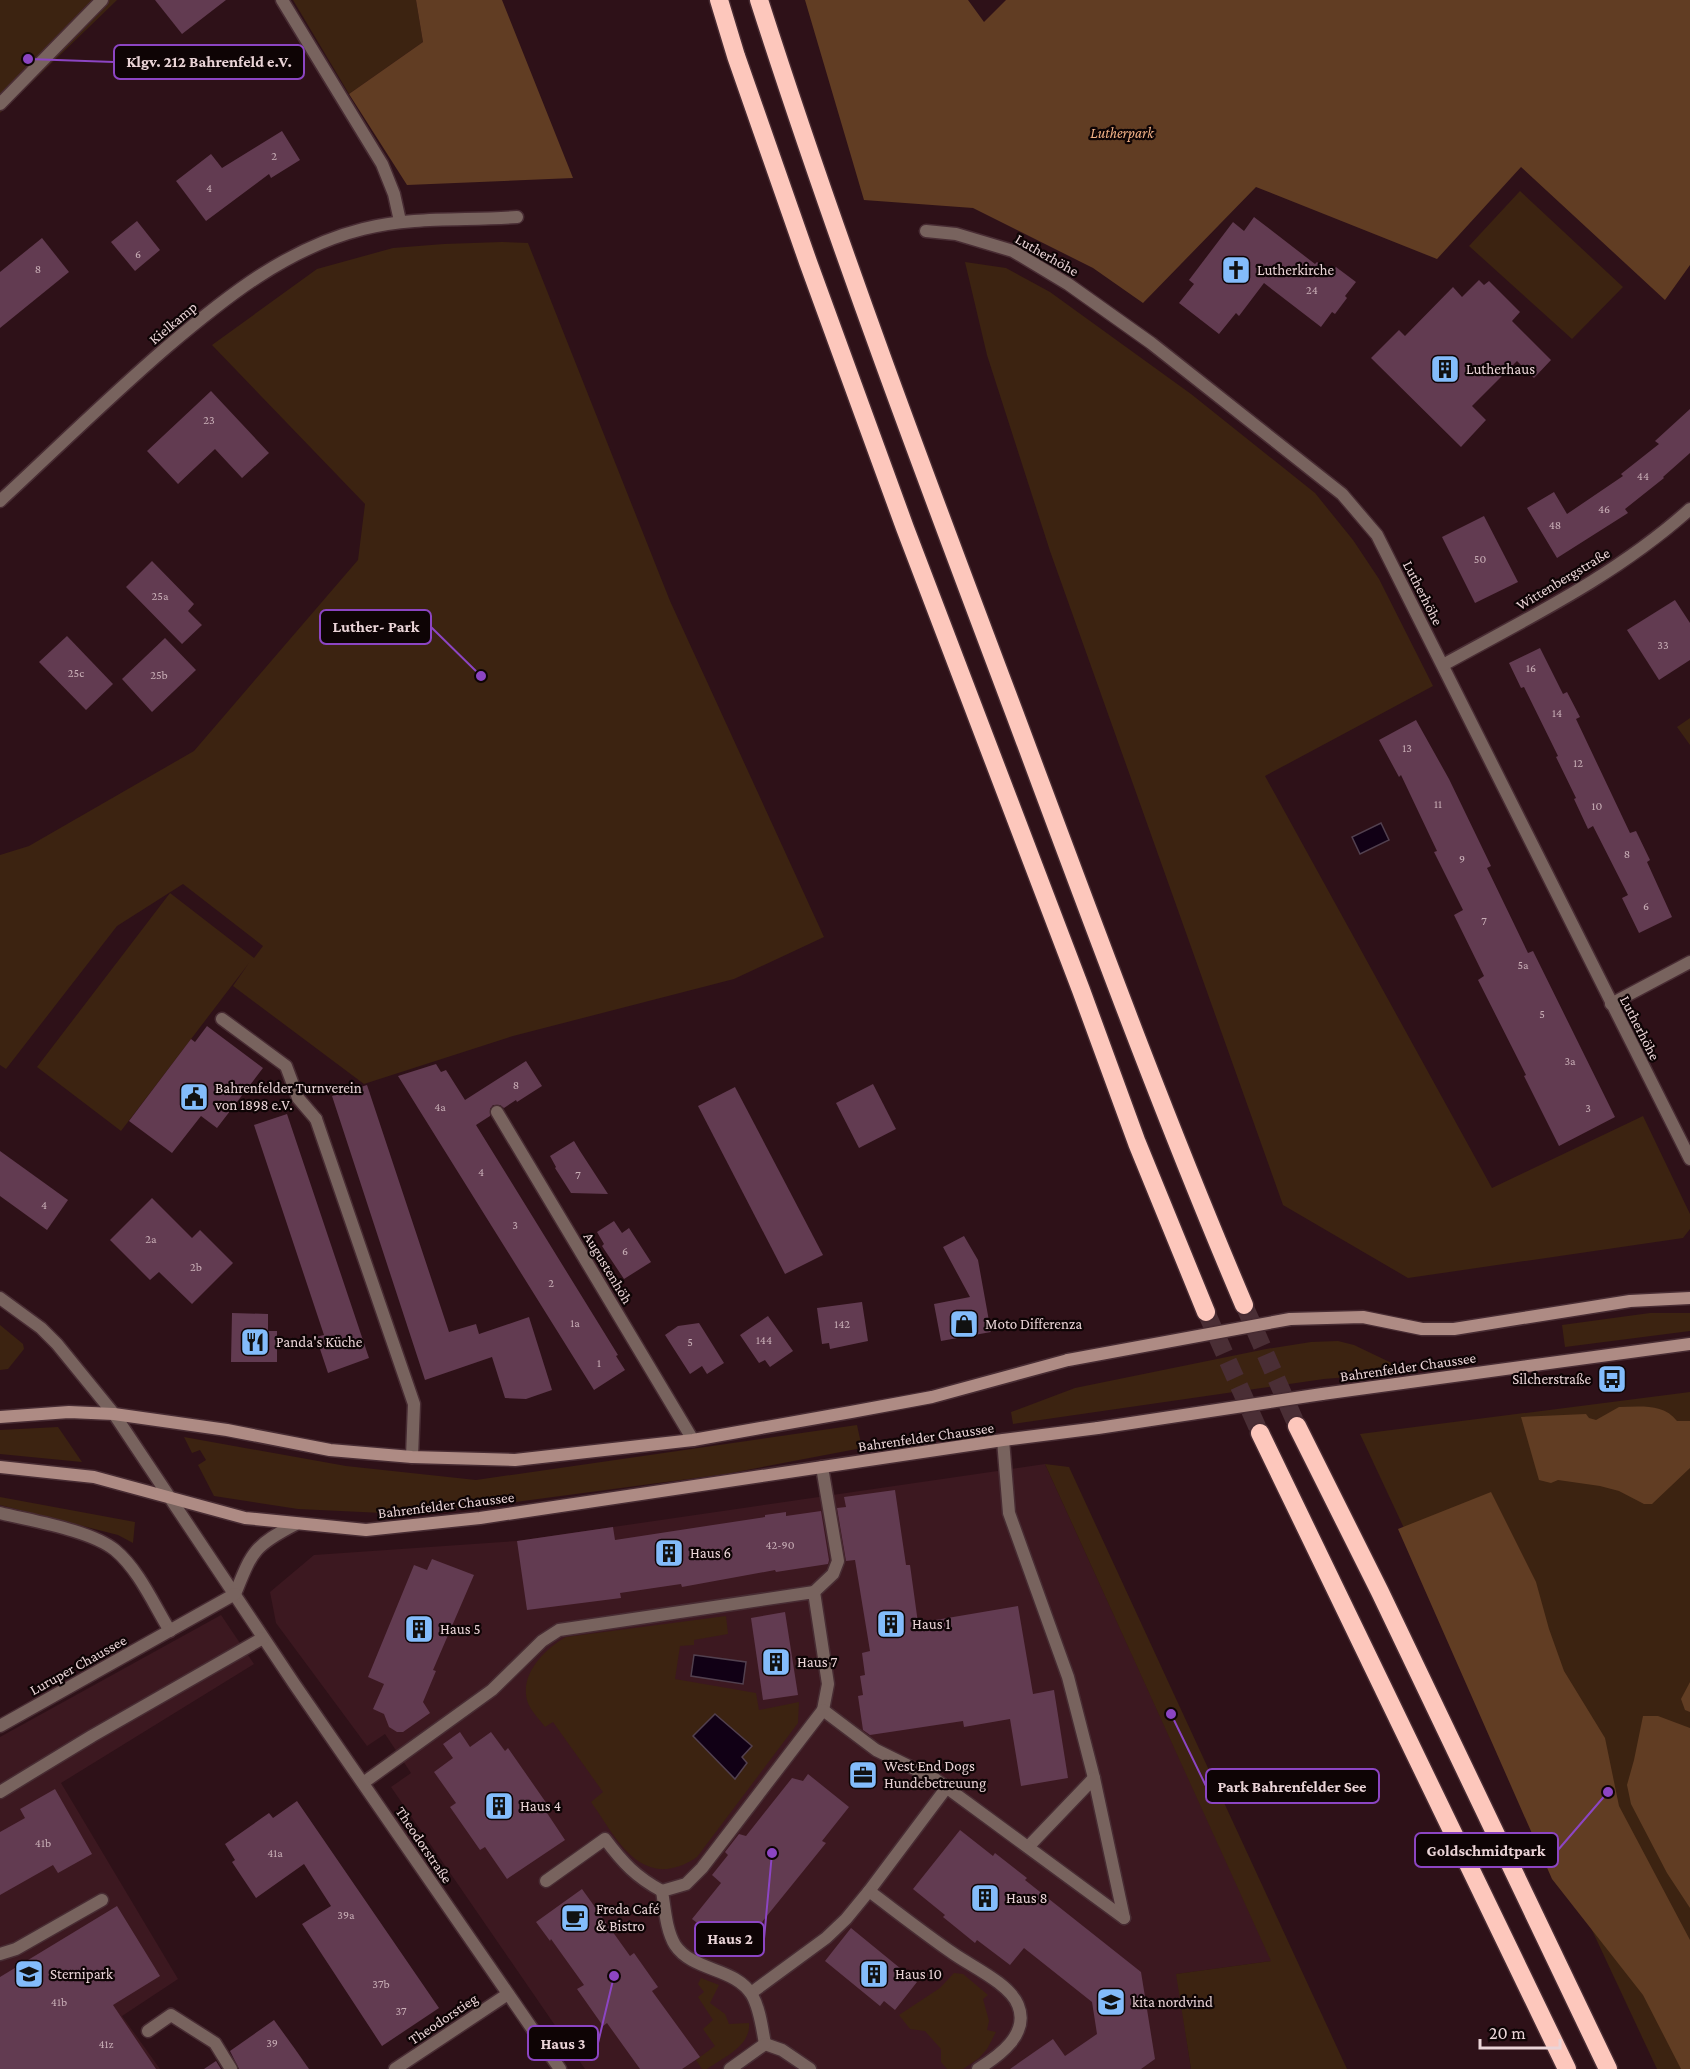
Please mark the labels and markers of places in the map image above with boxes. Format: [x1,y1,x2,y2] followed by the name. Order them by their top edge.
[114,45,304,79] callout: Klgv. 212 Bahrenfeld e.V.
[1220,254,1252,286] church icon: Lutherkirche
[1257,262,1334,278] place label: Lutherkirche
[1429,353,1461,385] building icon: Lutherhaus
[1466,361,1535,377] place label: Lutherhaus
[320,610,431,644] callout: Luther- Park
[214,1080,362,1113] place label: Bahrenfelder Turnverein von 1898 e.V.
[178,1081,210,1113] public building icon: Bahrenfelder Turnverein von 1898 e.V.
[948,1308,980,1340] shop icon: Moto Differenza
[985,1316,1082,1332] place label: Moto Differenza
[239,1326,271,1358] restaurant icon: Panda's Küche
[276,1334,363,1350] place label: Panda's Küche
[1596,1363,1628,1395] bus stop icon: Silcherstraße
[1512,1371,1591,1387] place label: Silcherstraße
[653,1537,685,1569] building icon: Haus 6
[690,1545,731,1561] place label: Haus 6
[875,1608,907,1640] building icon: Haus 1
[403,1613,435,1645] building icon: Haus 5
[912,1616,950,1632] place label: Haus 1
[440,1621,481,1637] place label: Haus 5
[760,1646,792,1678] building icon: Haus 7
[797,1654,837,1670] place label: Haus 7
[884,1758,986,1792] place label: West End Dogs Hundebetreuung
[847,1759,879,1791] office icon: West End Dogs Hundebetreuung
[1206,1769,1379,1803] callout: Park Bahrenfelder See
[483,1790,515,1822] building icon: Haus 4
[520,1798,561,1814] place label: Haus 4
[1415,1833,1558,1867] callout: Goldschmidtpark
[969,1882,1001,1914] building icon: Haus 8
[1006,1890,1048,1906] place label: Haus 8
[596,1901,660,1934] place label: Freda Café & Bistro
[559,1902,591,1934] cafe icon: Freda Café & Bistro
[695,1922,764,1956] callout: Haus 2
[13,1958,45,1990] school or university icon: Sternipark
[858,1958,890,1990] building icon: Haus 10
[50,1966,114,1983] place label: Sternipark
[895,1966,942,1982] place label: Haus 10
[1095,1986,1127,2018] school or university icon: kita nordvind
[1132,1994,1213,2010] place label: kita nordvind
[528,2026,598,2060] callout: Haus 3

